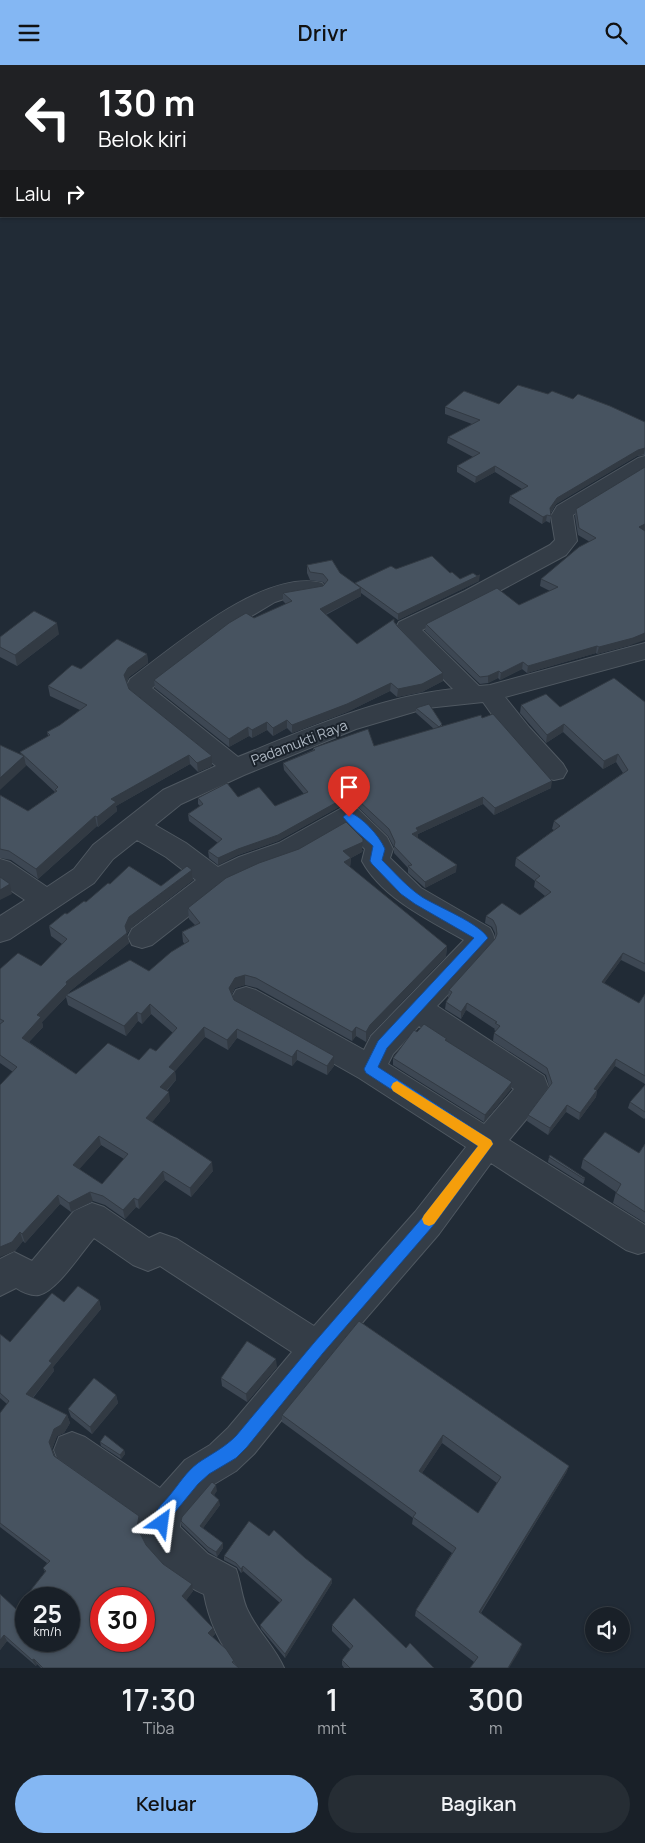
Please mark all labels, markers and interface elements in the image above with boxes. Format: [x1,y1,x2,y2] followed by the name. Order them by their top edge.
[298,18,347,48] text: Drivr
[15,19,43,47] icon: menu
[602,19,630,47] icon: search
[98,79,195,127] text: 130 m
[15,85,80,150] icon: left
[98,124,187,154] text: Belok kiri
[61,180,89,208] icon: right
[15,181,51,207] text: Lalu
[248,715,350,769] street label: Padamukti Raya
[328,766,370,817] pin
[335,773,363,801] icon: arrive
[135,1496,187,1548] position arrow
[90,1587,155,1652] speed limit sign: 30
[33,1596,62,1631] text: 25
[585,1607,630,1652] map controls
[585,1607,630,1652] button: sound
[34,1623,61,1640] text: km/h
[121,1679,196,1720] text: 17:30
[326,1679,338,1720] text: 1
[468,1679,524,1720] text: 300
[143,1717,174,1739] text: Tiba
[317,1717,347,1739] text: mnt
[489,1717,503,1739] text: m
[15,1775,318,1833] button: Keluar
[328,1775,630,1833] button: Bagikan

